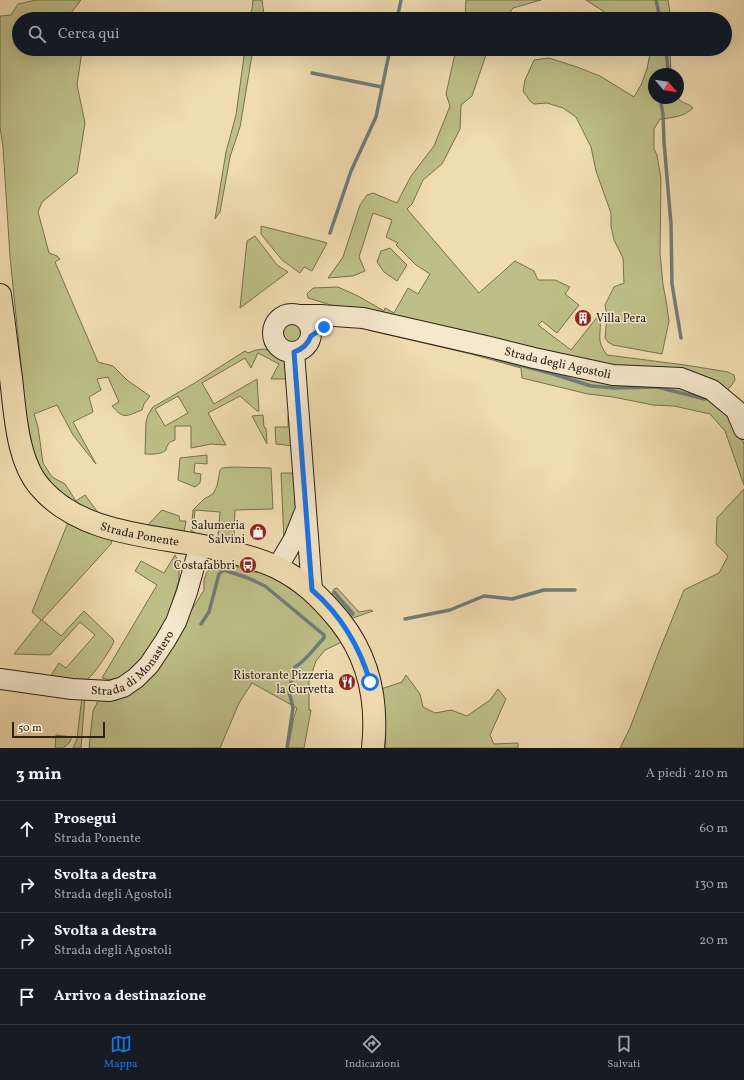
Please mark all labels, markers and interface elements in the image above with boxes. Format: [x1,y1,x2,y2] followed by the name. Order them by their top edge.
[12,12,732,56] search box
[26,23,48,45] icon: search
[58,24,120,45] text: Cerca qui
[648,68,684,104] north arrow
[573,308,593,328] building icon: Villa Pera
[596,311,646,327] place label: Villa Pera
[315,318,333,336] route end
[502,344,613,383] street label: Strada degli Agostoli
[191,518,245,548] place label: Salumeria Salvini
[98,519,180,551] street label: Strada Ponente
[248,522,268,542] shop icon: Salumeria Salvini
[238,555,258,575] bus stop icon: Costafabbri
[174,558,235,574] place label: Costafabbri
[90,628,178,700] street label: Strada di Monastero
[233,668,334,698] place label: Ristorante Pizzeria la Curvetta
[337,672,357,692] restaurant icon: Ristorante Pizzeria la Curvetta
[361,673,379,691] route start
[12,720,105,739] scale bar
[18,721,42,736] text: 50 m
[16,763,62,786] text: 3 min
[646,765,728,783] text: A piedi · 210 m
[54,809,117,830] text: Prosegui
[16,818,38,840] icon: ahead
[700,820,728,838] text: 60 m
[54,830,141,848] text: Strada Ponente
[54,865,157,886] text: Svolta a destra
[16,874,38,896] icon: right
[695,876,728,894] text: 130 m
[54,886,172,904] text: Strada degli Agostoli
[54,921,157,942] text: Svolta a destra
[16,930,38,952] icon: right
[699,932,728,950] text: 20 m
[54,942,172,960] text: Strada degli Agostoli
[16,986,38,1008] icon: arrive
[54,986,206,1007] text: Arrivo a destinazione
[104,1033,137,1072] tab: Mappa
[345,1033,400,1072] tab: Indicazioni
[607,1033,640,1072] tab: Salvati

